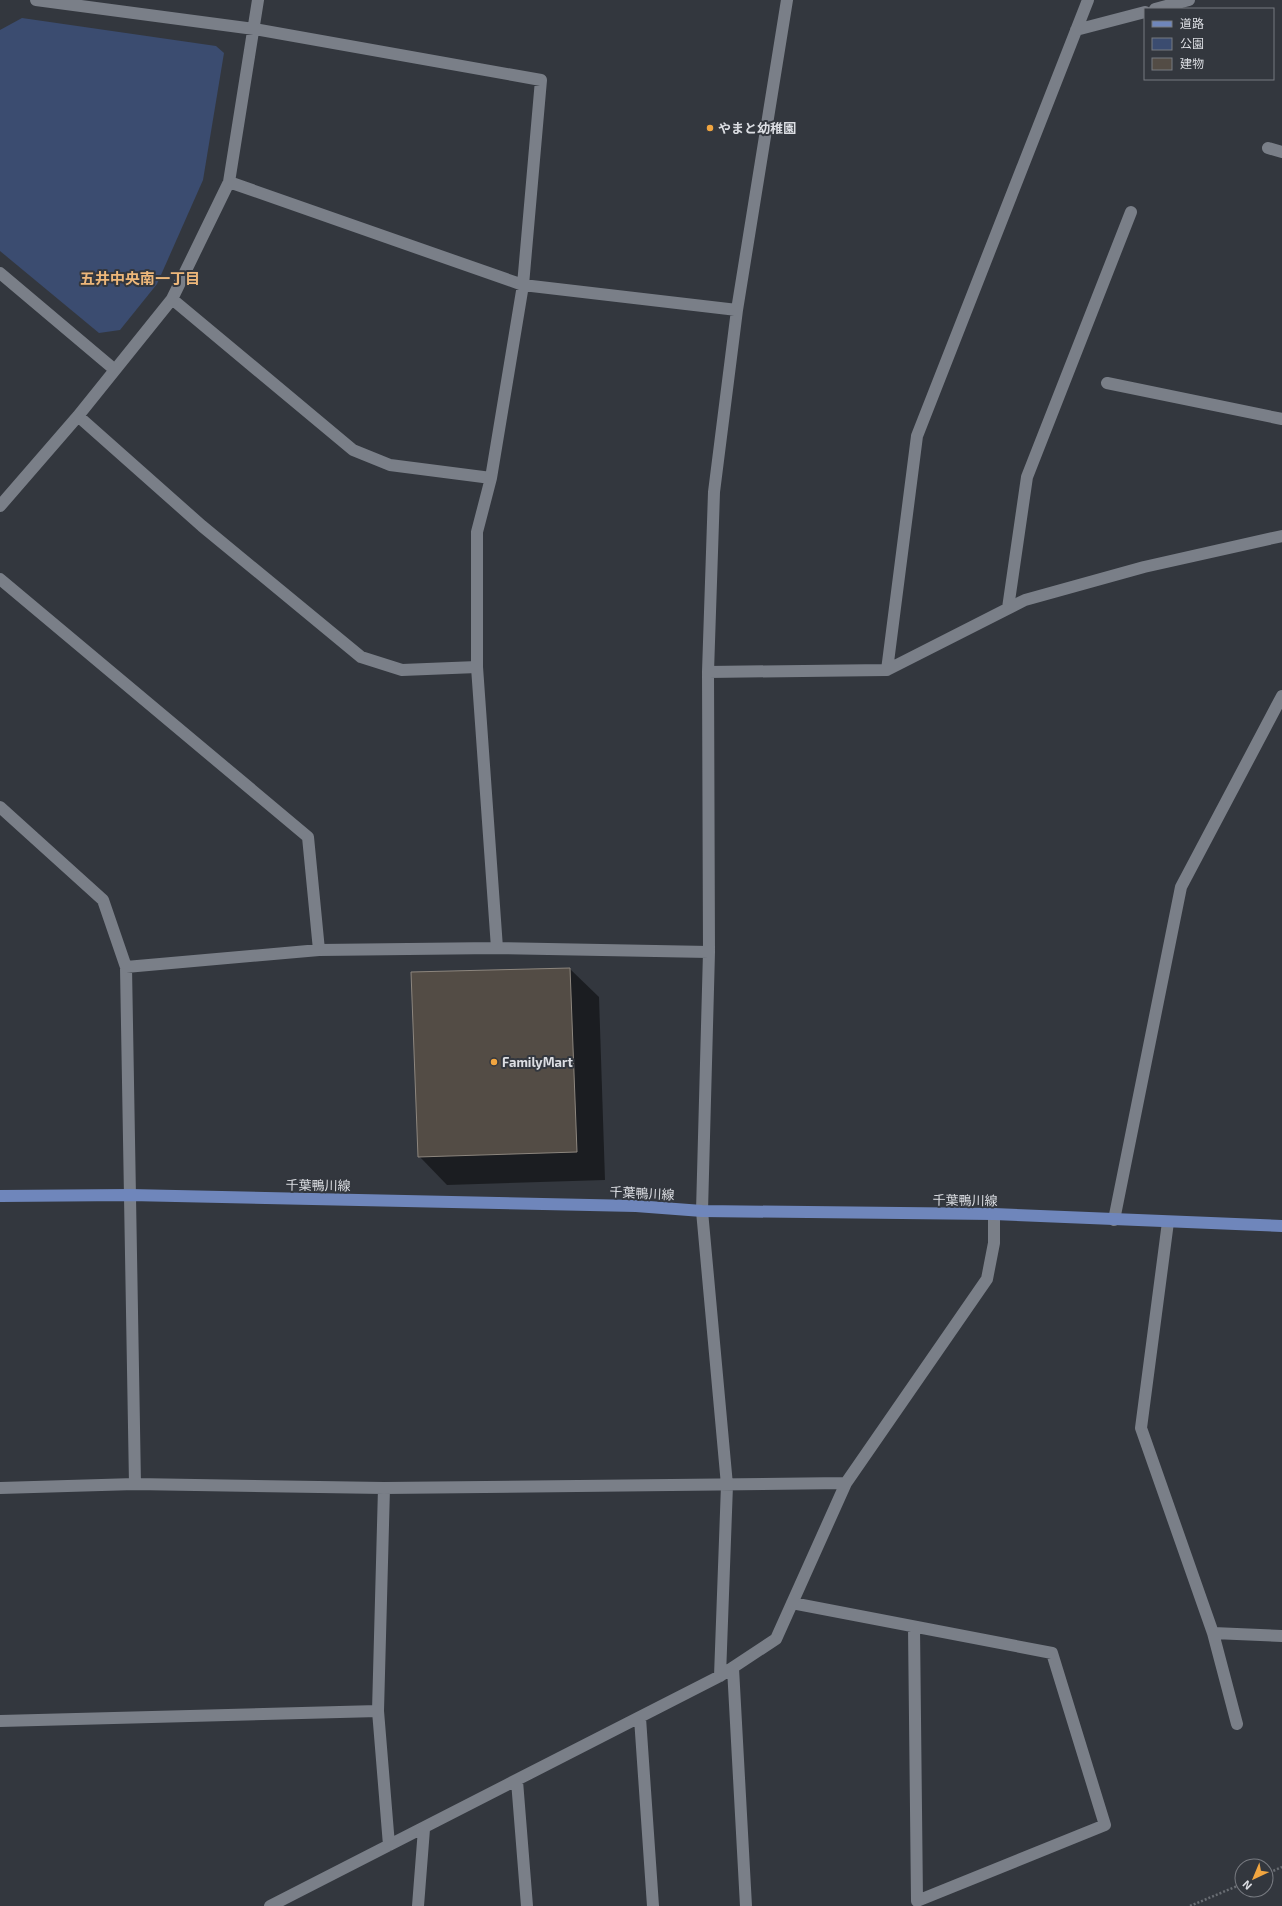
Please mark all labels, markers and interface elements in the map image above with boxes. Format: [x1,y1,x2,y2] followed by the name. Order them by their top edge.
[1144,8,1274,80] legend
[1180,16,1204,30] text: 道路
[1180,36,1204,50] text: 公園
[1180,56,1204,70] text: 建物
[718,120,796,136] place label: やまと幼稚園
[705,123,715,133] marker: やまと幼稚園
[80,269,200,287] district label: 五井中央南一丁目
[502,1054,574,1070] place label: FamilyMart
[489,1057,499,1067] marker: FamilyMart
[285,1176,351,1194] street label: 千葉鴨川線
[609,1183,675,1203] street label: 千葉鴨川線
[932,1191,998,1209] street label: 千葉鴨川線
[1234,1858,1274,1898] north arrow
[1239,1878,1254,1893] text: N

